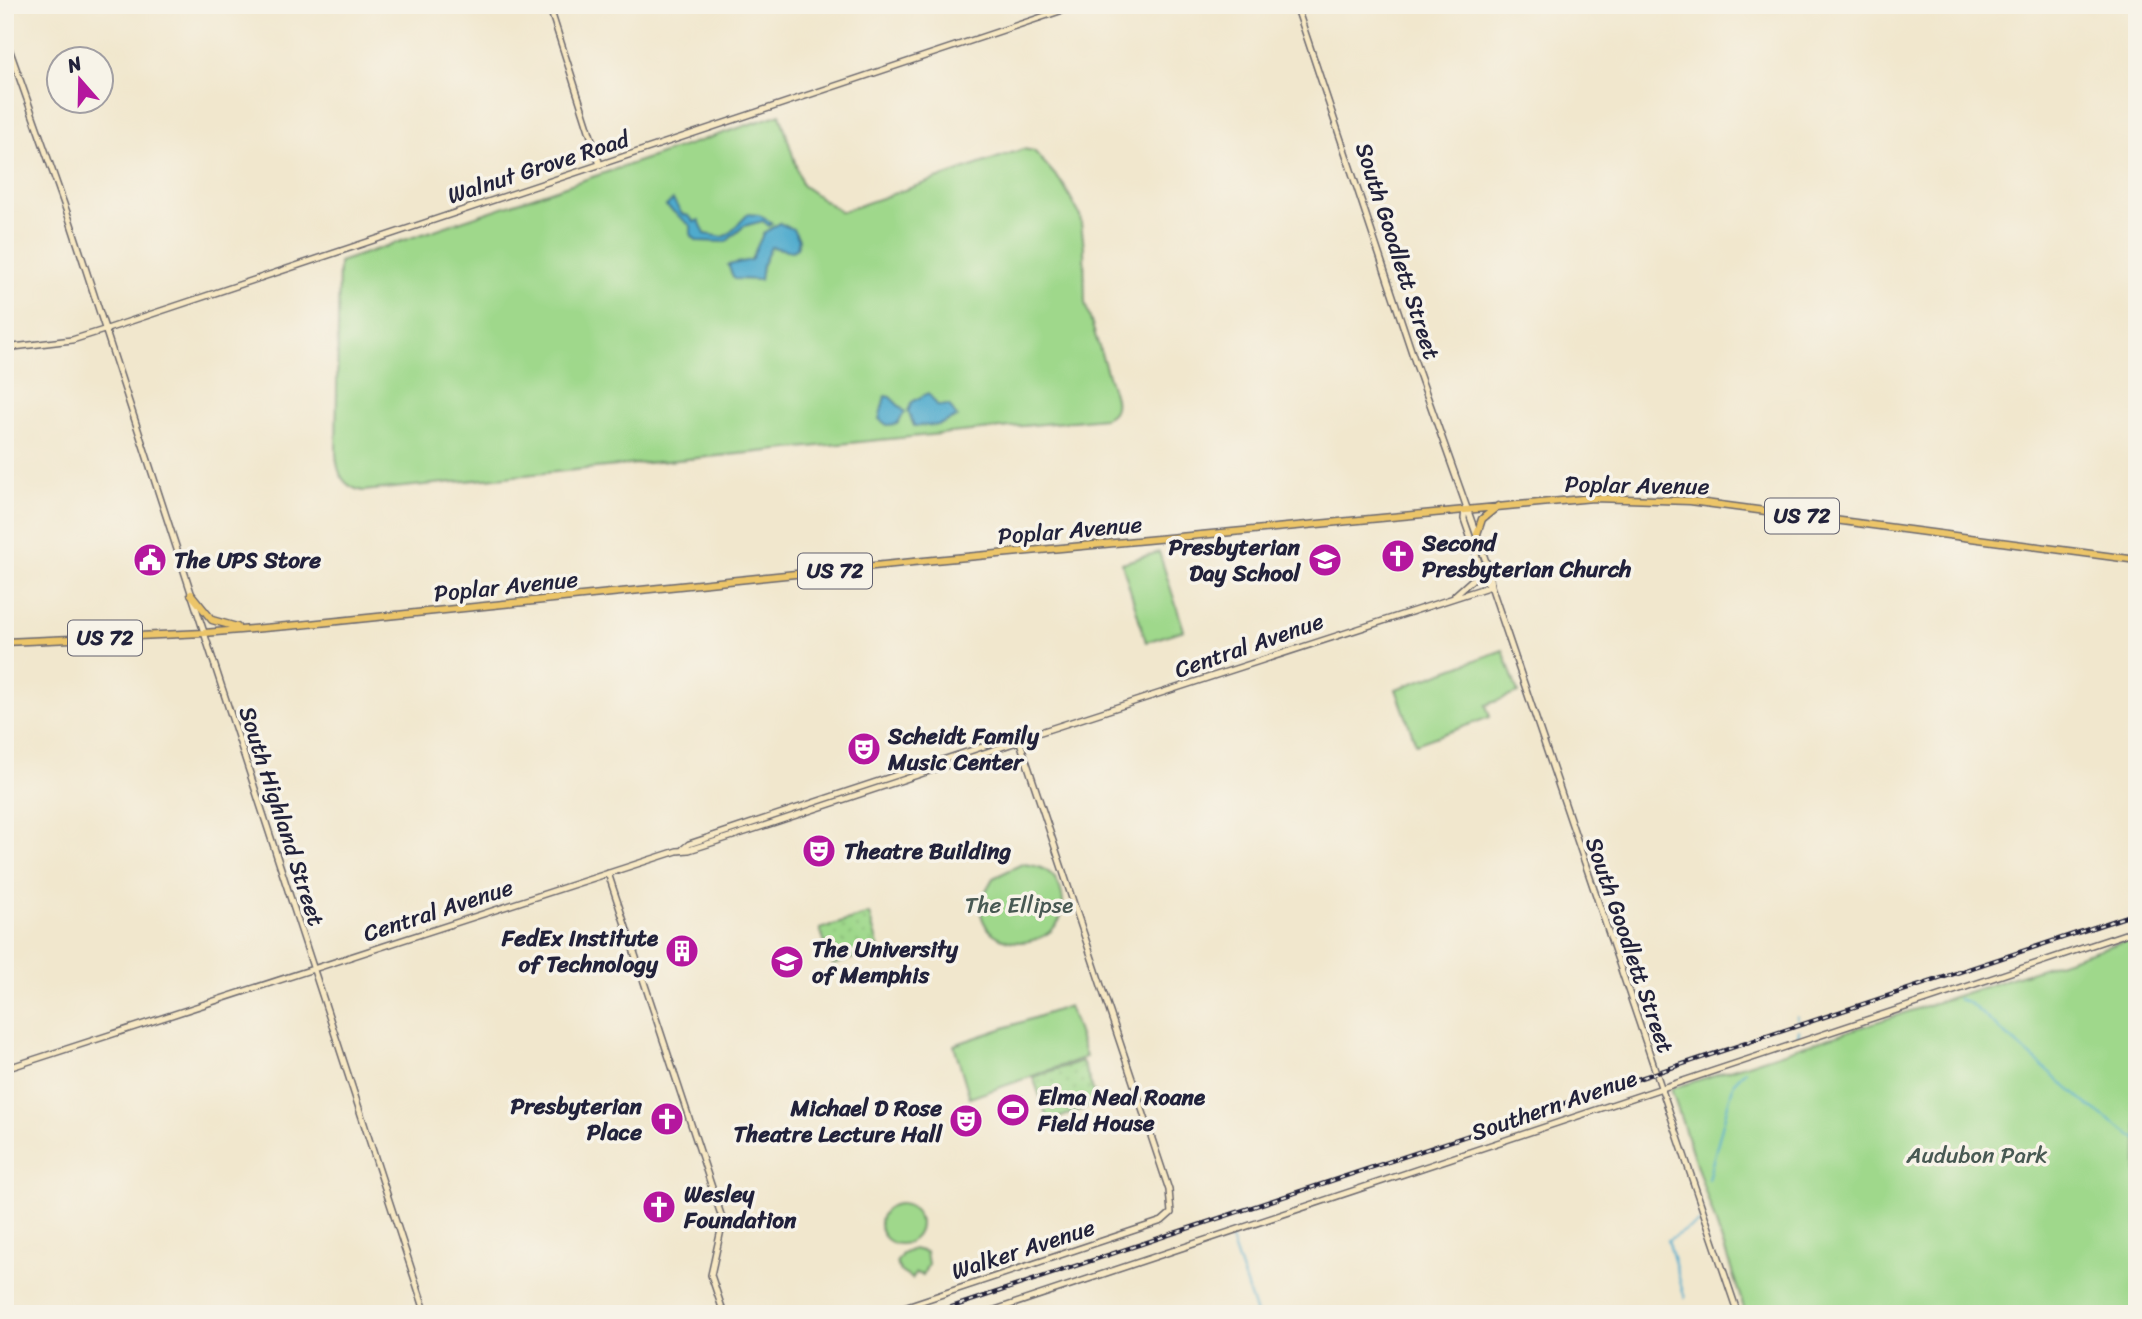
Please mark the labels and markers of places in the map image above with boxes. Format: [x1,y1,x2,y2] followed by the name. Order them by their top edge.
[1421,523,1631,590] place label: Second Presbyterian Church
[1168,527,1301,594] place label: Presbyterian Day School
[1379,537,1417,575] church icon: Second Presbyterian Church
[174,540,321,581] place label: The UPS Store
[131,541,169,579] public building icon: The UPS Store
[1306,541,1344,579] school or university icon: Presbyterian Day School
[887,716,1040,783] place label: Scheidt Family Music Center
[845,730,883,768] theatre icon: Scheidt Family Music Center
[844,831,1011,872] place label: Theatre Building
[800,832,838,870] theatre icon: Theatre Building
[501,918,659,985] place label: FedEx Institute of Technology
[812,929,959,996] place label: The University of Memphis
[663,932,701,970] building icon: FedEx Institute of Technology
[768,943,806,981] school or university icon: The University of Memphis
[1037,1077,1206,1144] place label: Elma Neal Roane Field House
[510,1086,643,1153] place label: Presbyterian Place
[734,1088,943,1155] place label: Michael D Rose Theatre Lecture Hall
[994,1091,1032,1129] sports icon: Elma Neal Roane Field House
[648,1100,686,1138] church icon: Presbyterian Place
[947,1102,985,1140] theatre icon: Michael D Rose Theatre Lecture Hall
[683,1174,797,1241] place label: Wesley Foundation
[640,1188,678,1226] church icon: Wesley Foundation

